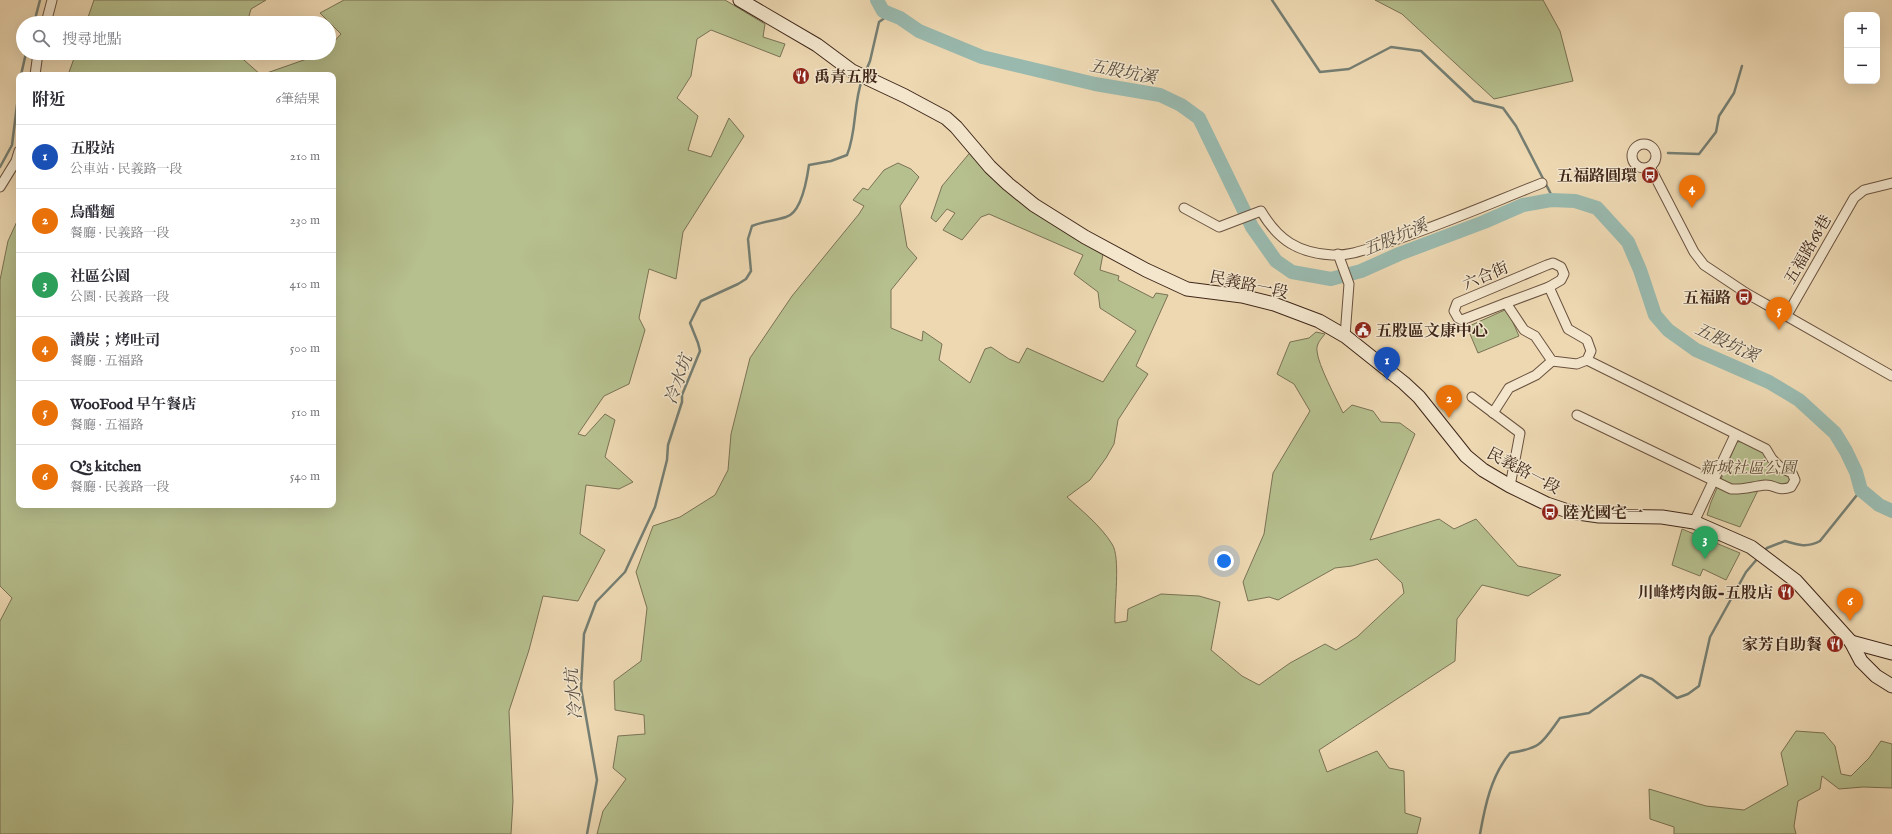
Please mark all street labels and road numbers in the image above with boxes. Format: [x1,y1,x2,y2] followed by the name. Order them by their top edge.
[1781,212,1837,288] street label: 五福路68巷
[1460,258,1512,295] street label: 六合街
[1207,268,1290,304] street label: 民義路一段
[1483,444,1563,499] street label: 民義路一段

